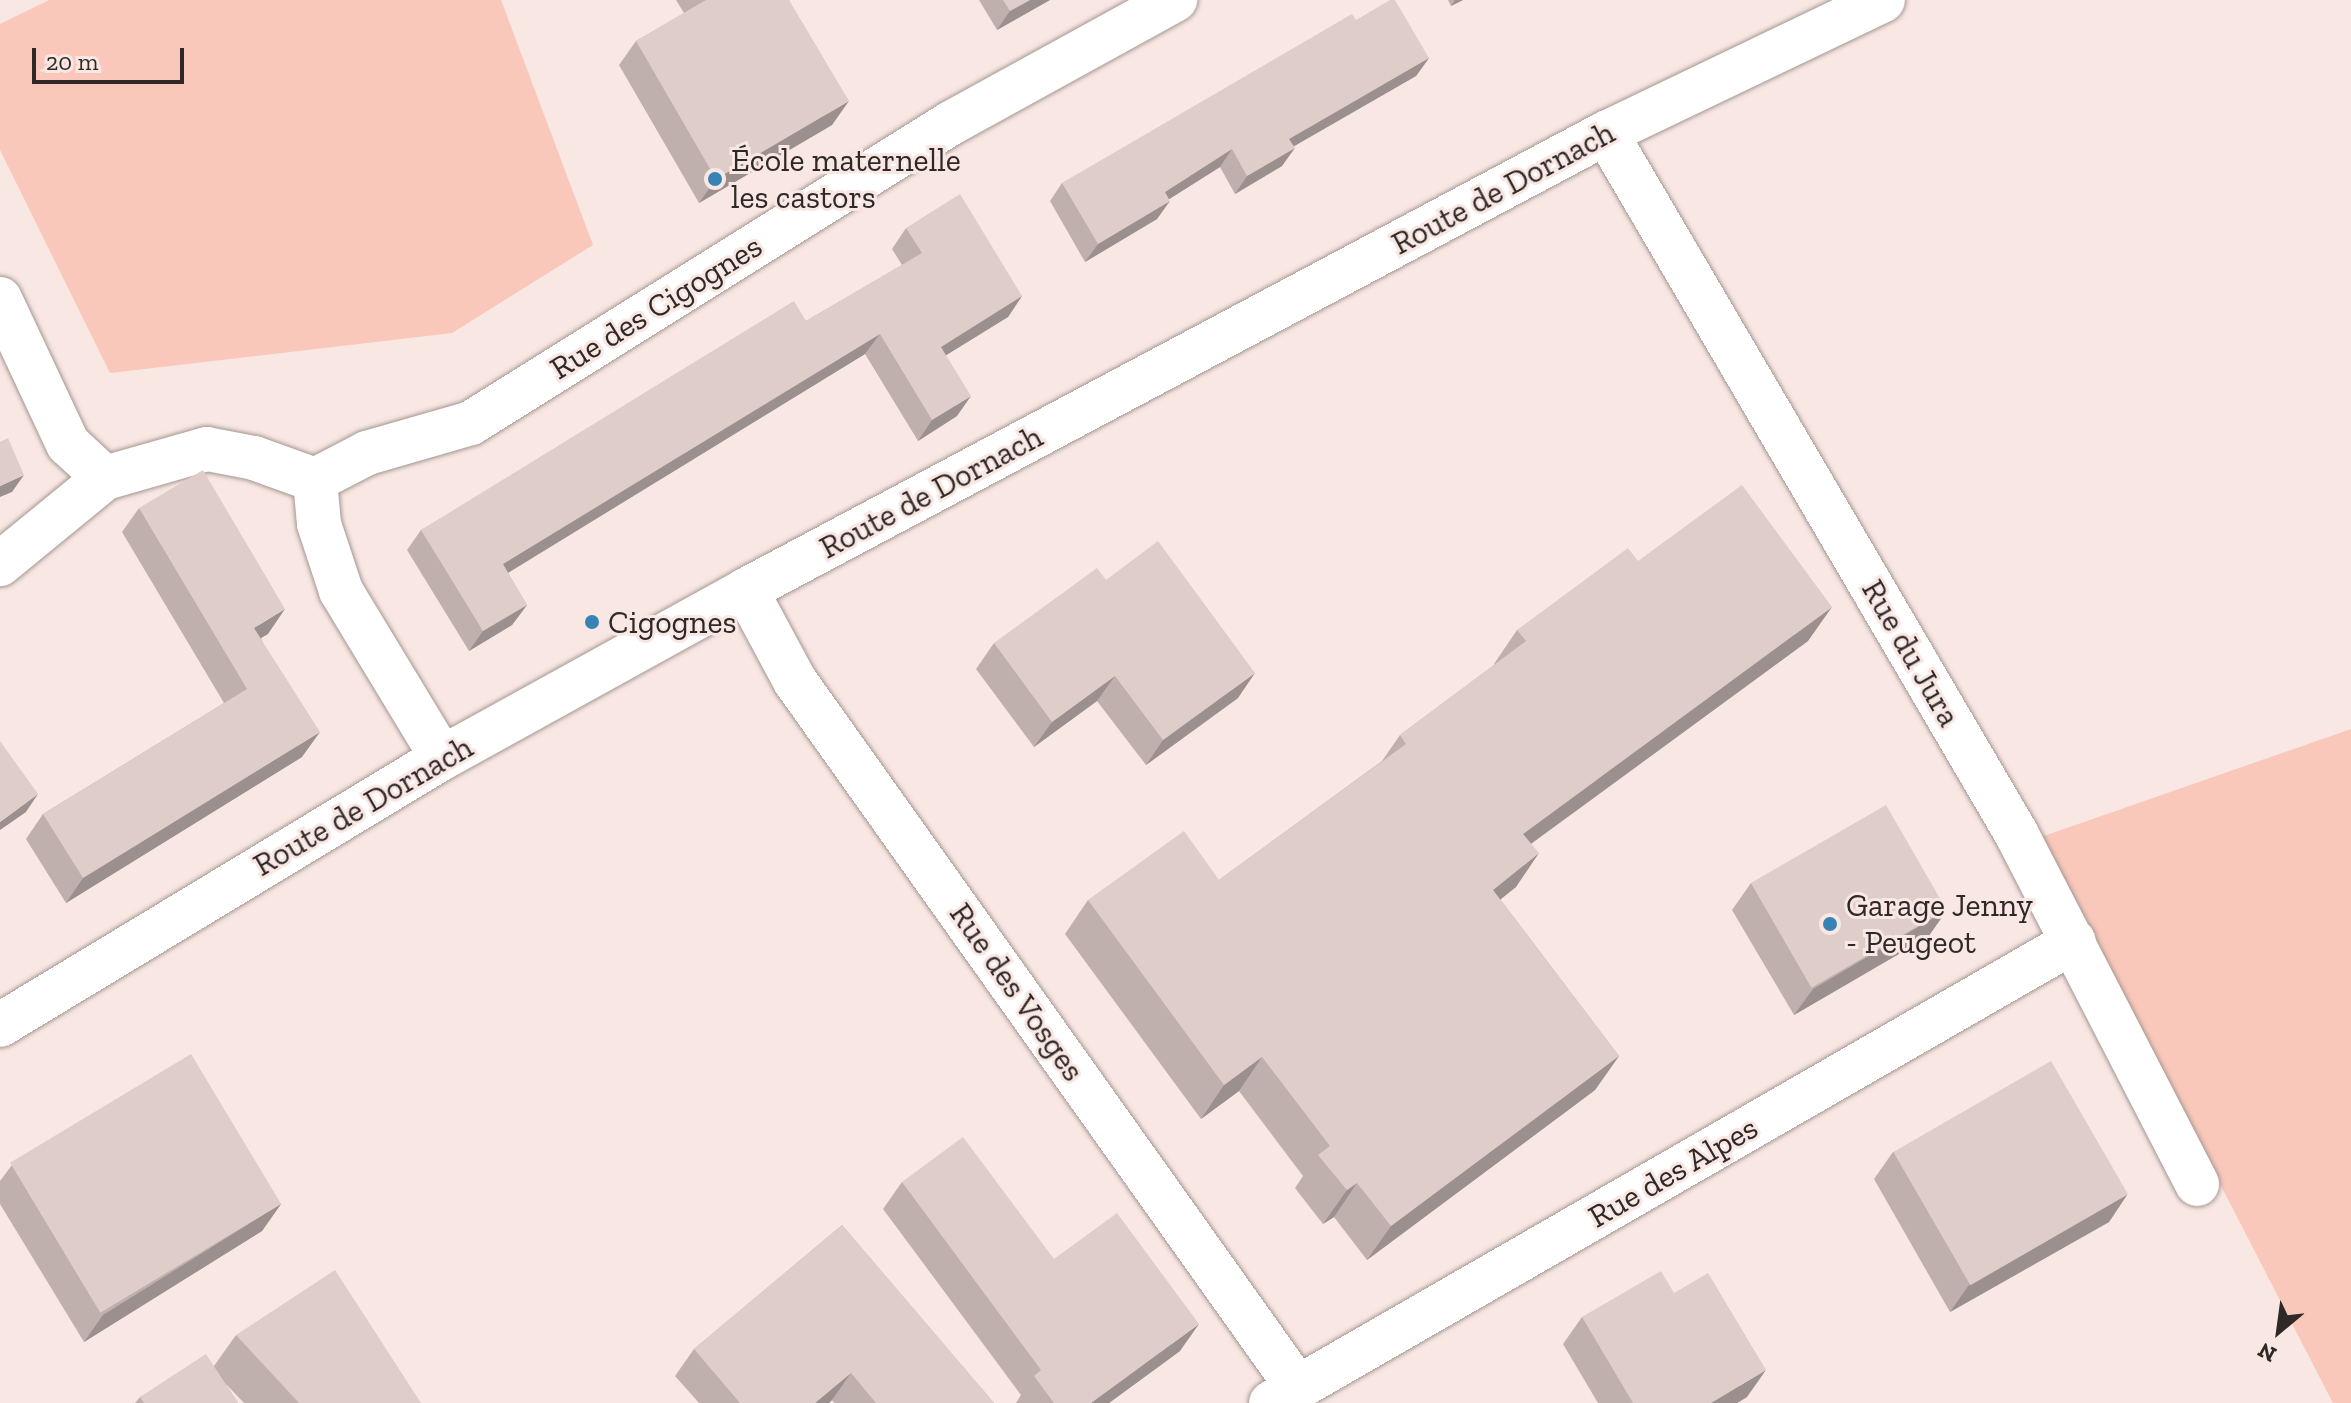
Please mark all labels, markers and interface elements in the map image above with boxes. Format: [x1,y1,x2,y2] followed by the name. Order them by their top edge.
[36,32,188,82] scale bar
[46,47,98,76] text: 20 m
[1385,113,1621,263] street label: Route de Dornach
[731,142,961,217] place label: École maternelle les castors
[706,170,724,188] marker: École maternelle les castors
[543,226,769,388] street label: Rue des Cigognes
[813,417,1049,567] street label: Route de Dornach
[1853,573,1969,733] street label: Rue du Jura
[608,603,737,641] place label: Cigognes
[583,613,601,631] marker: Cigognes
[247,728,479,884] street label: Route de Dornach
[1846,887,2033,962] place label: Garage Jenny - Peugeot
[941,895,1093,1089] street label: Rue des Vosges
[1821,915,1839,933] marker: Garage Jenny - Peugeot
[1581,1108,1765,1236] street label: Rue des Alpes
[2239,1291,2319,1371] north arrow
[2253,1337,2281,1368] text: N

